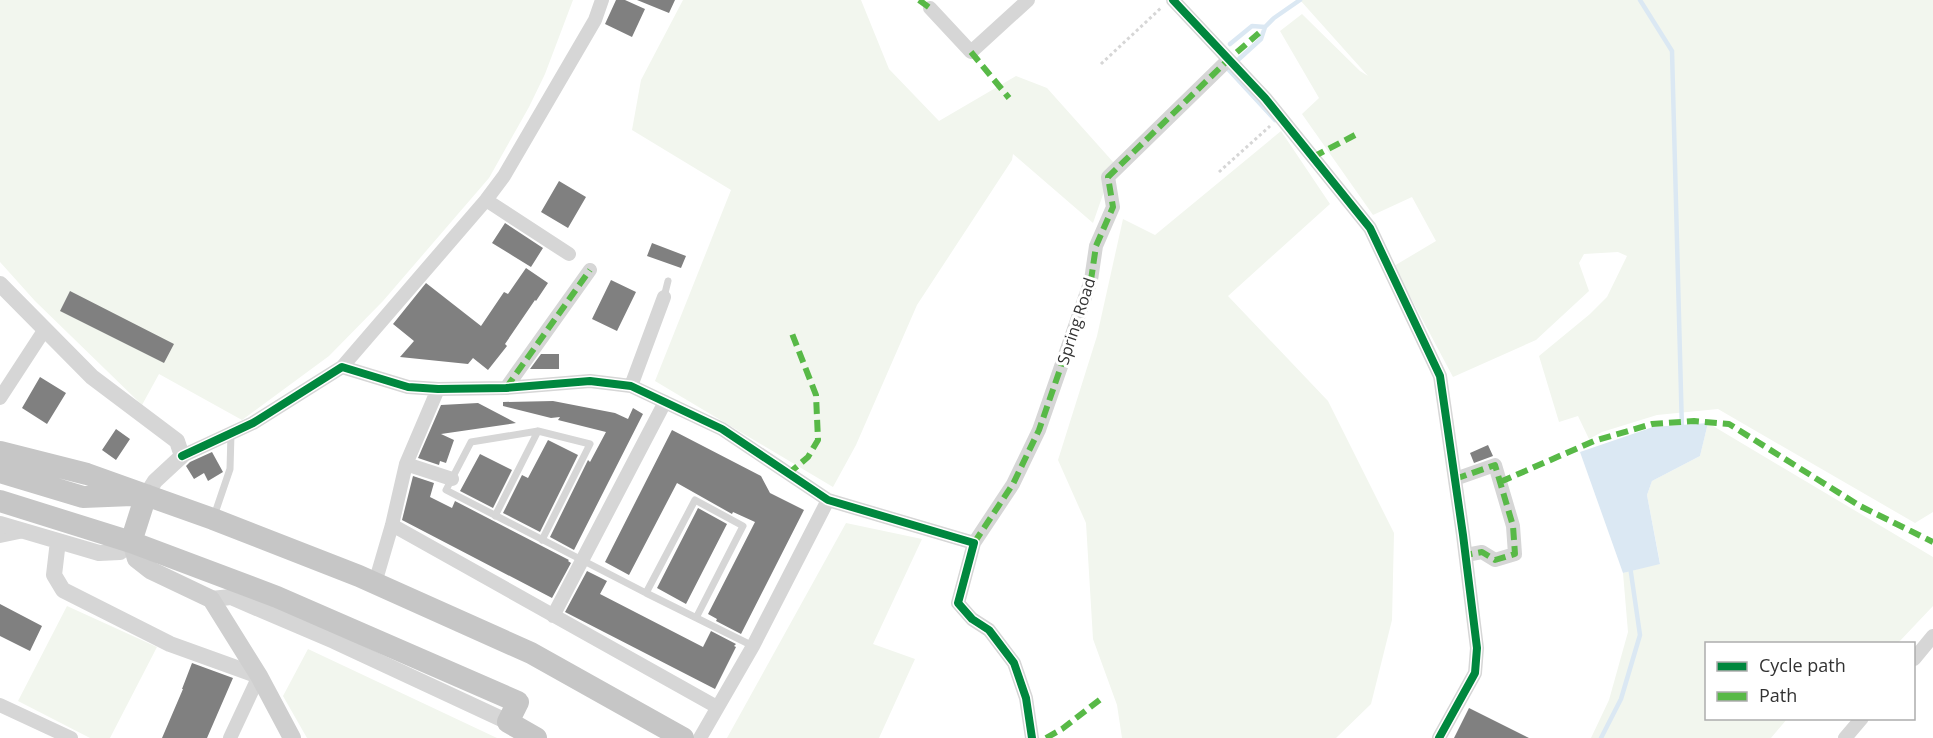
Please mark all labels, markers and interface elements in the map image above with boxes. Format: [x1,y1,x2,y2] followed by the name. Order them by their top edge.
[1052,275,1100,367] street label: Spring Road
[1705,642,1915,720] legend
[1759,653,1846,677] text: Cycle path
[1759,683,1797,707] text: Path

